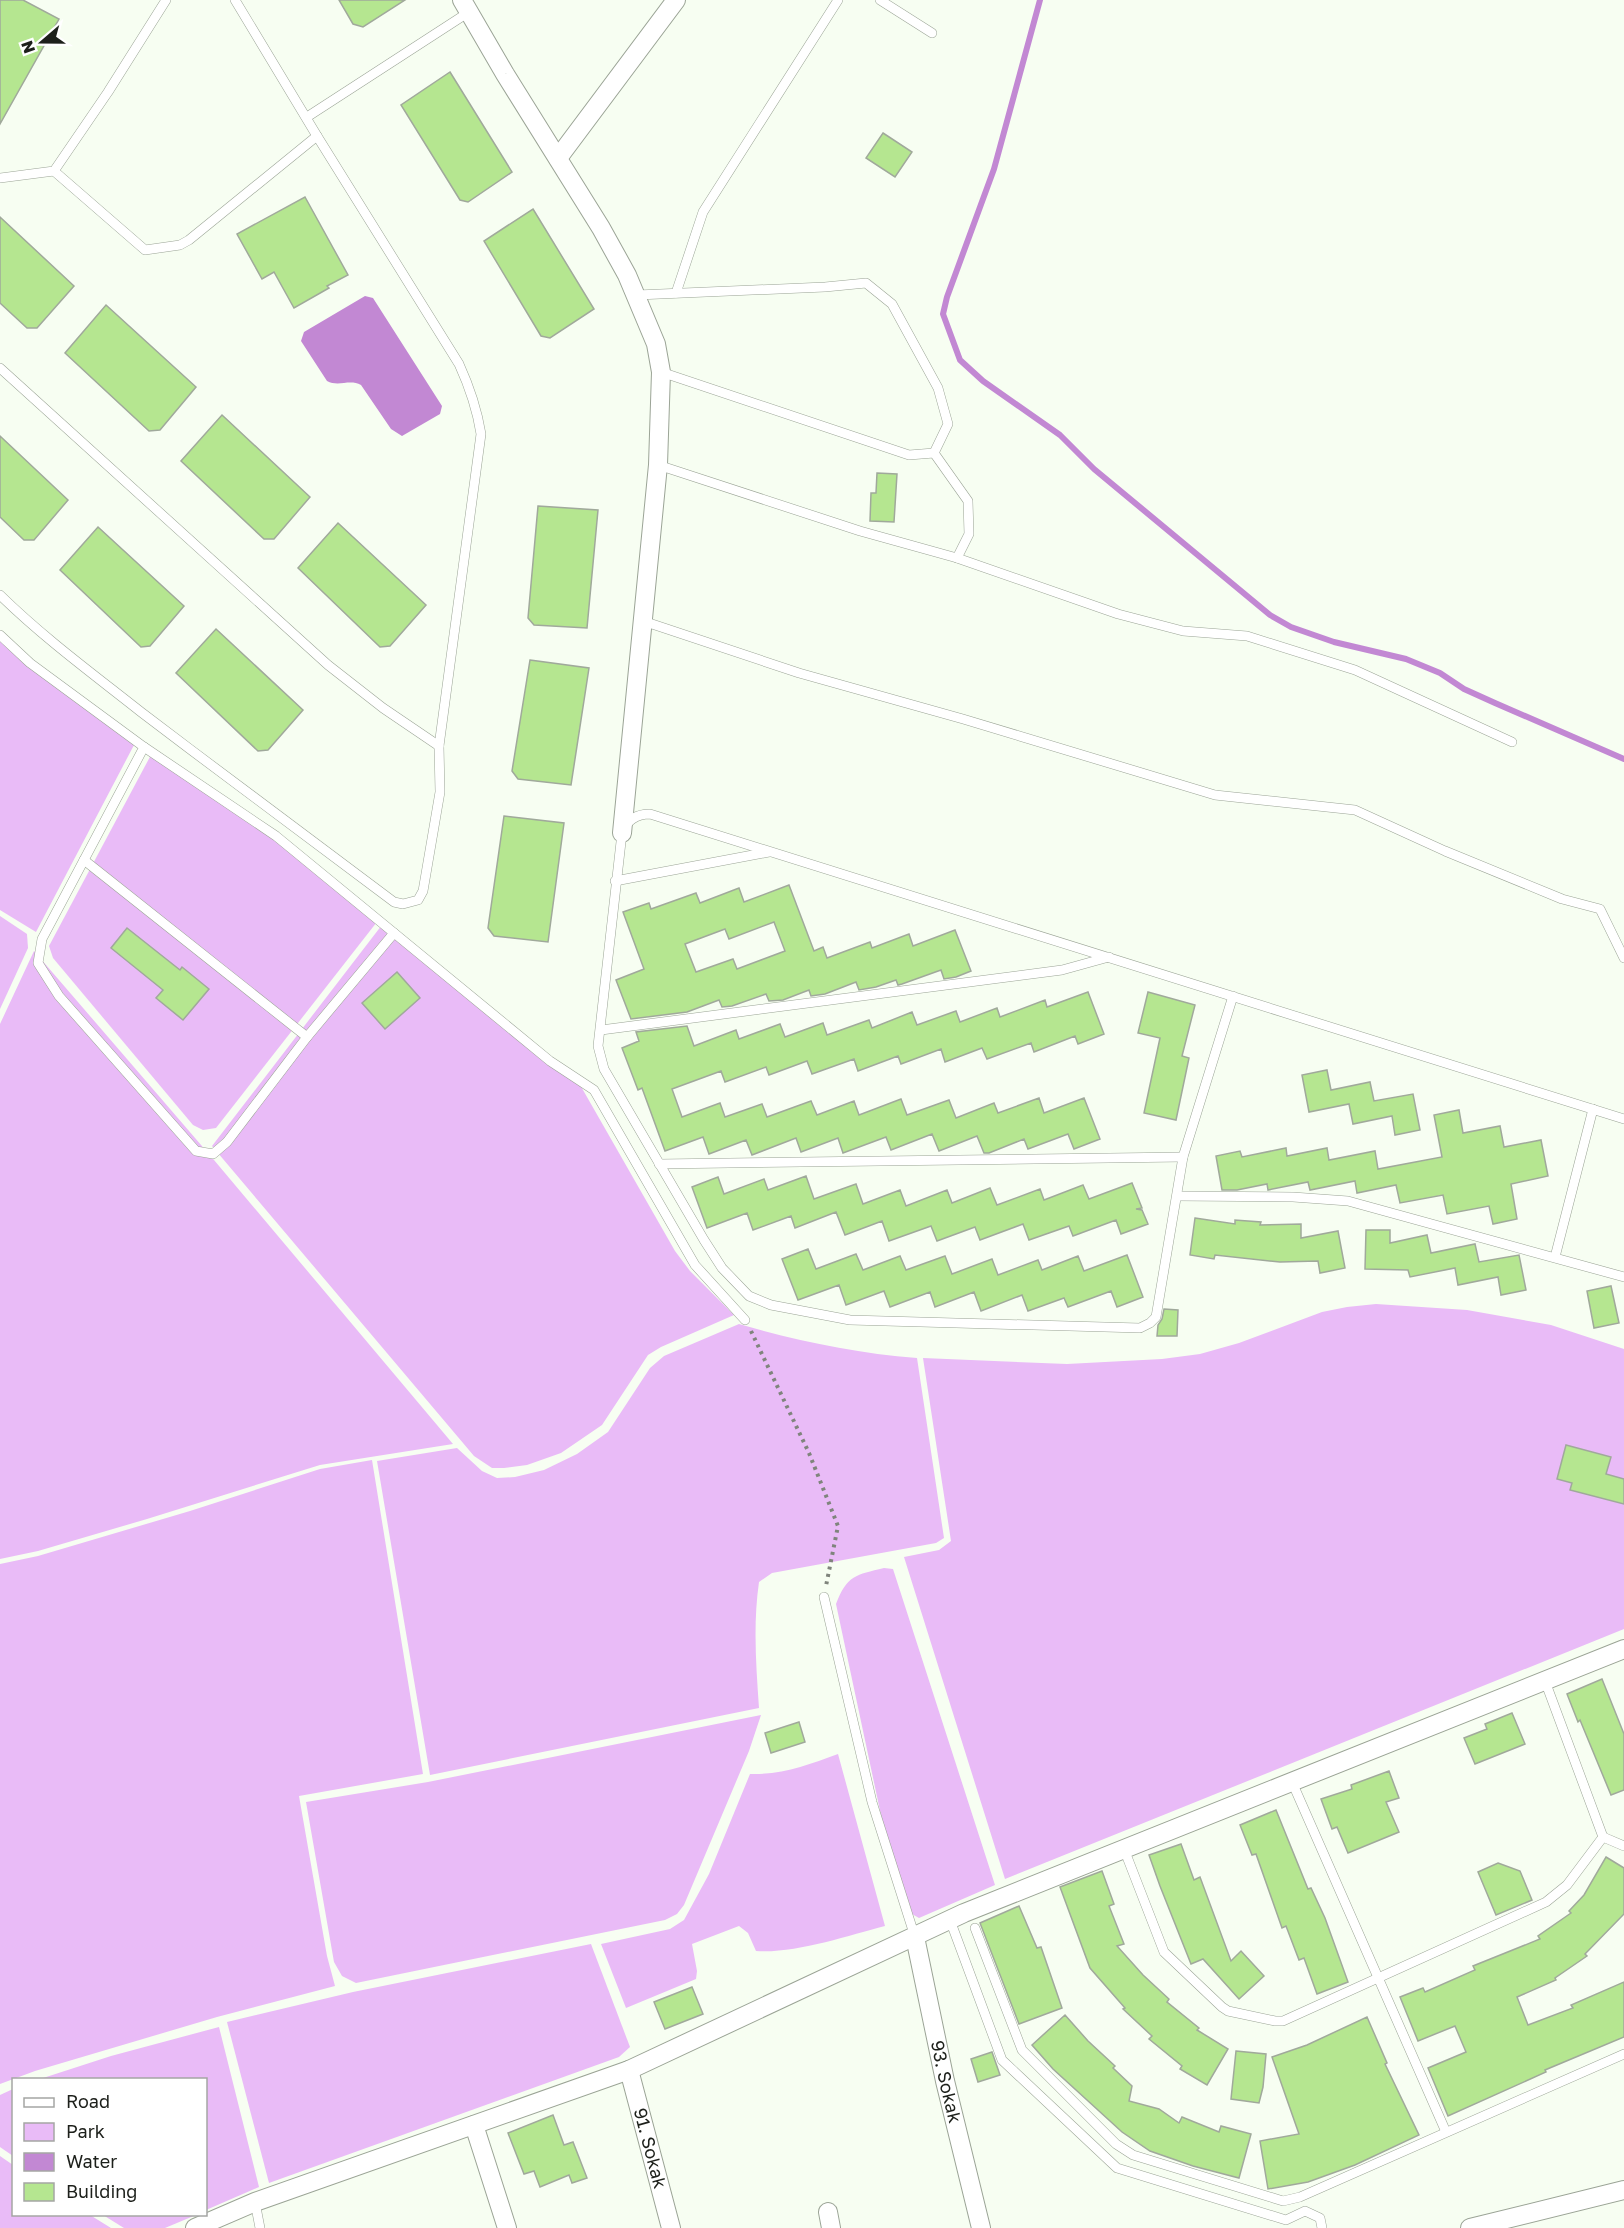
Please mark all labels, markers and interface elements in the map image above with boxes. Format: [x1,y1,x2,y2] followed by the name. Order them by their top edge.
[12,12,72,72] north arrow
[16,38,39,56] text: N
[927,2038,967,2125] street label: 93. Sokak
[12,2078,207,2216] legend
[66,2090,110,2112] text: Road
[630,2105,672,2191] street label: 91. Sokak
[66,2120,105,2142] text: Park
[66,2150,117,2172] text: Water
[66,2180,137,2202] text: Building

